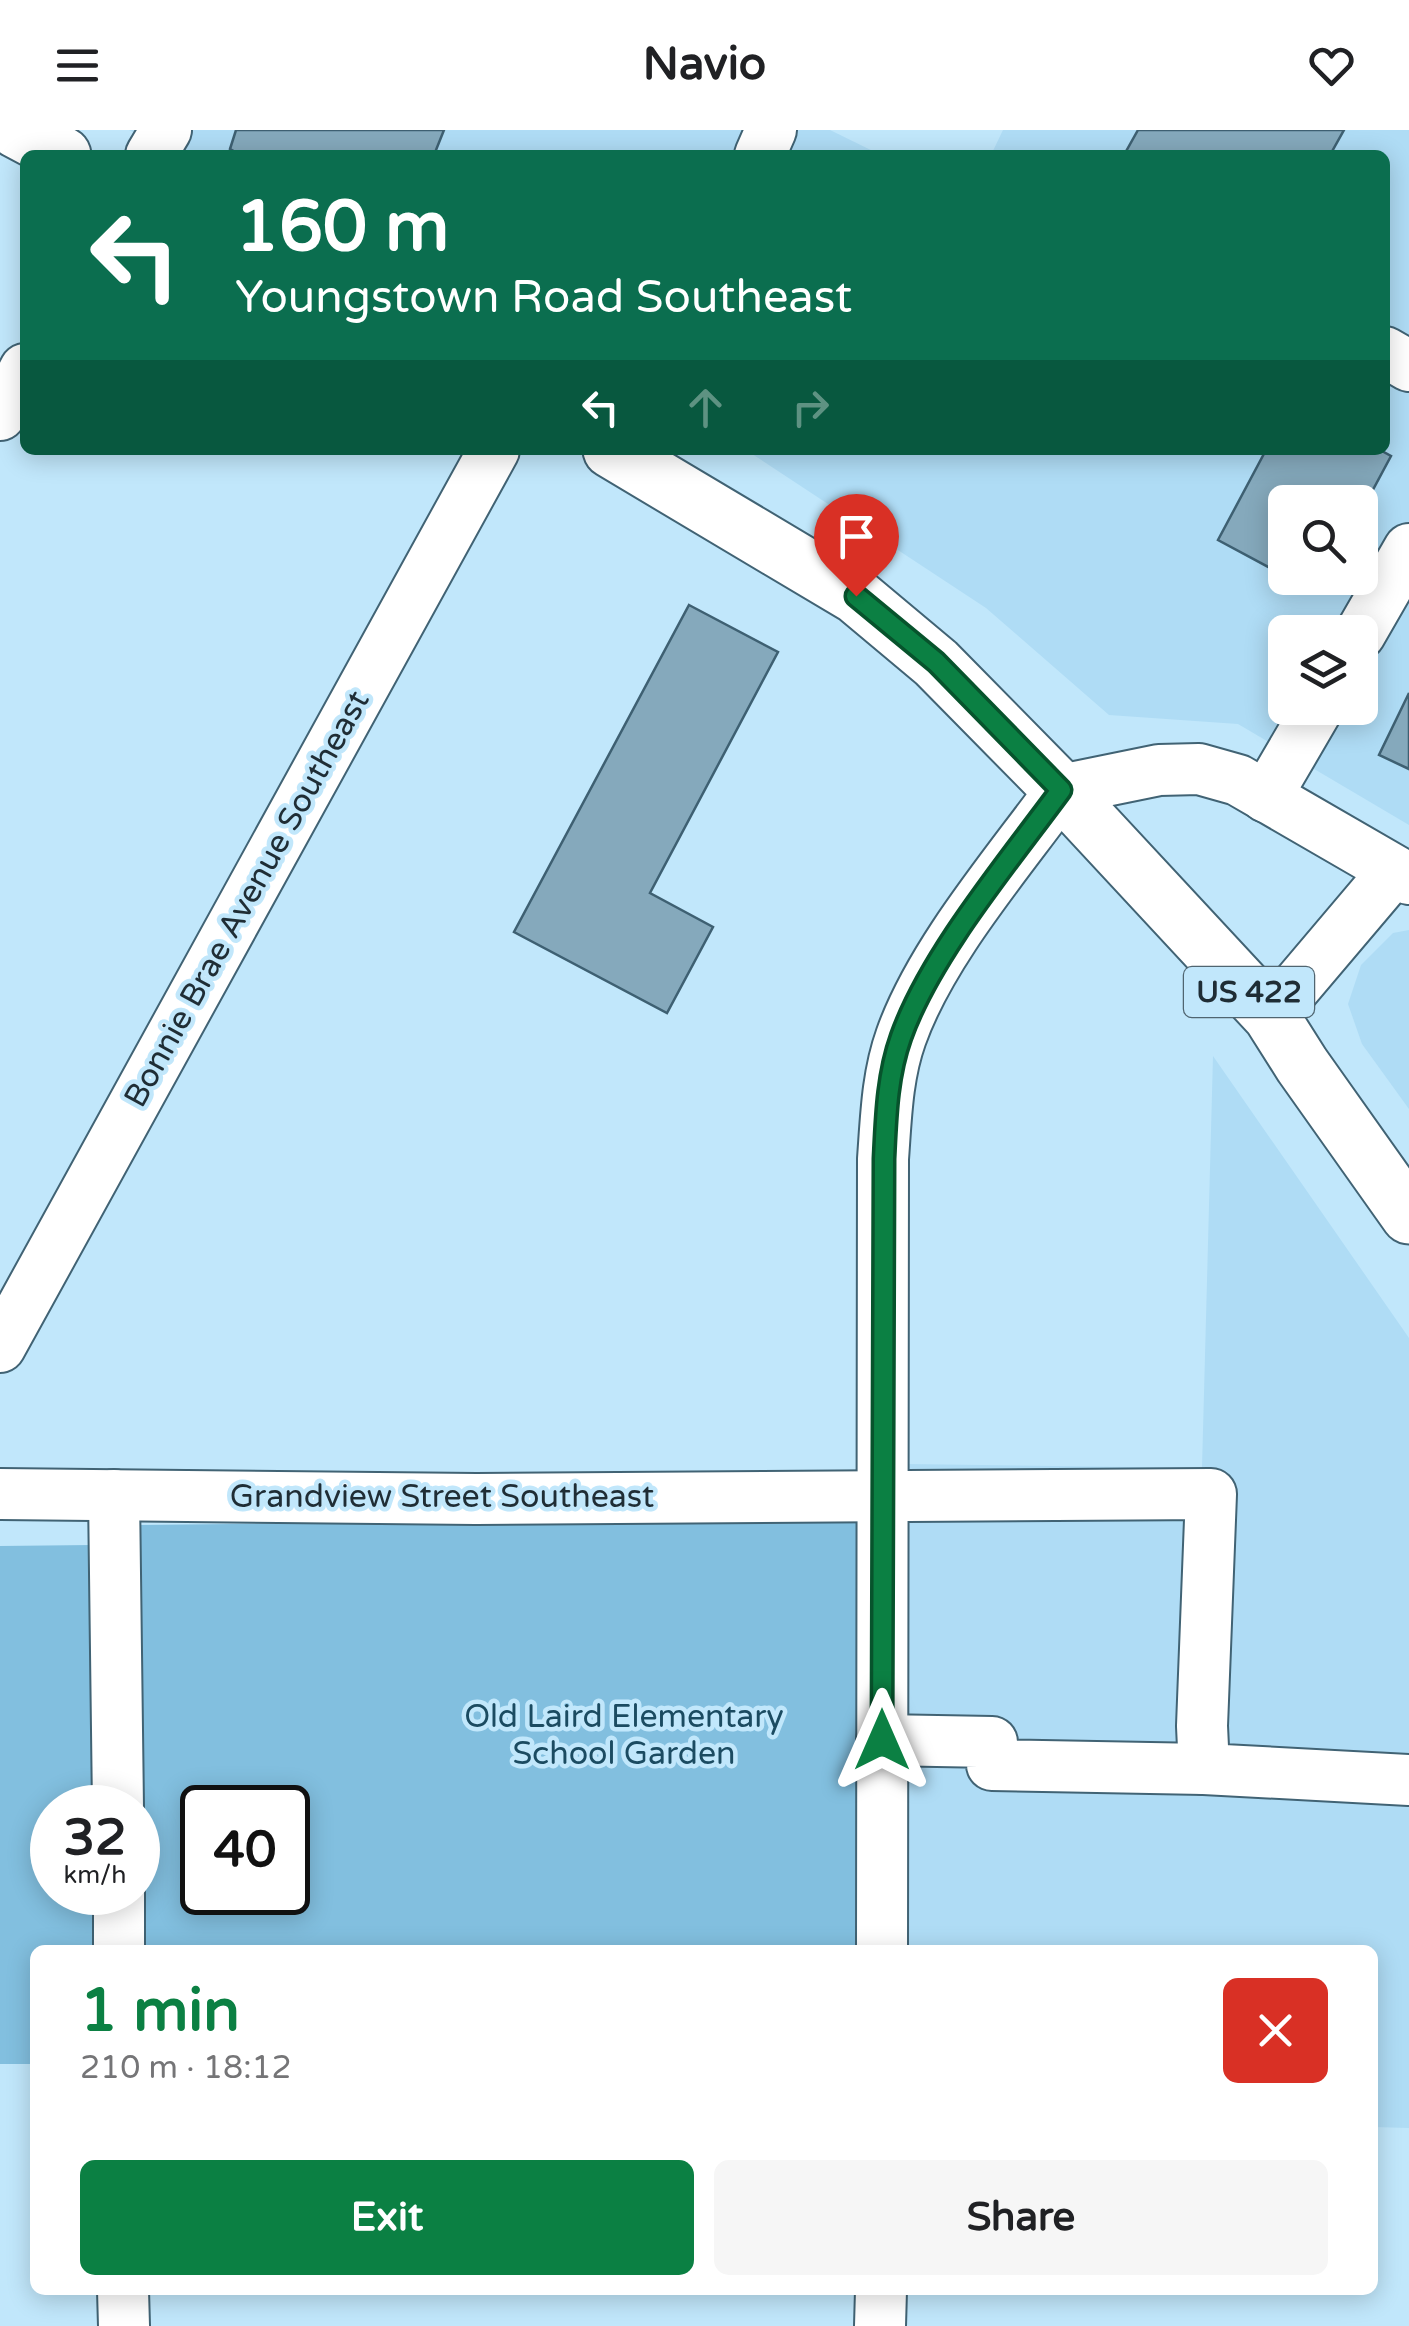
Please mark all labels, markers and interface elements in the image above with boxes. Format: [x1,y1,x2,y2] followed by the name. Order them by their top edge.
[50,38,105,93] icon: menu
[643,38,766,92] text: Navio
[1304,38,1359,93] icon: heart
[235,186,449,270] text: 160 m
[70,190,200,320] icon: left
[235,271,852,325] text: Youngstown Road Southeast
[573,380,628,435] icon: left
[678,380,733,435] icon: ahead
[783,380,838,435] icon: right
[1268,485,1378,725] map controls
[1268,485,1378,595] button: search
[814,494,899,597] pin
[829,509,884,564] icon: arrive
[1268,615,1378,725] button: layers
[116,684,378,1114] street label: Bonnie Brae Avenue Southeast
[1184,967,1314,1017] road number: US 422
[230,1478,654,1516] street label: Grandview Street Southeast
[830,1688,934,1792] position arrow
[464,1698,784,1773] park label: Old Laird Elementary School Garden
[180,1785,310,1915] speed limit sign: 40
[64,1808,126,1868] text: 32
[64,1860,126,1890] text: km/h
[80,1975,240,2047] text: 1 min
[1223,1978,1328,2083] button: close
[80,2049,292,2087] text: 210 m · 18:12
[80,2160,694,2275] button: Exit
[714,2160,1328,2275] button: Share

